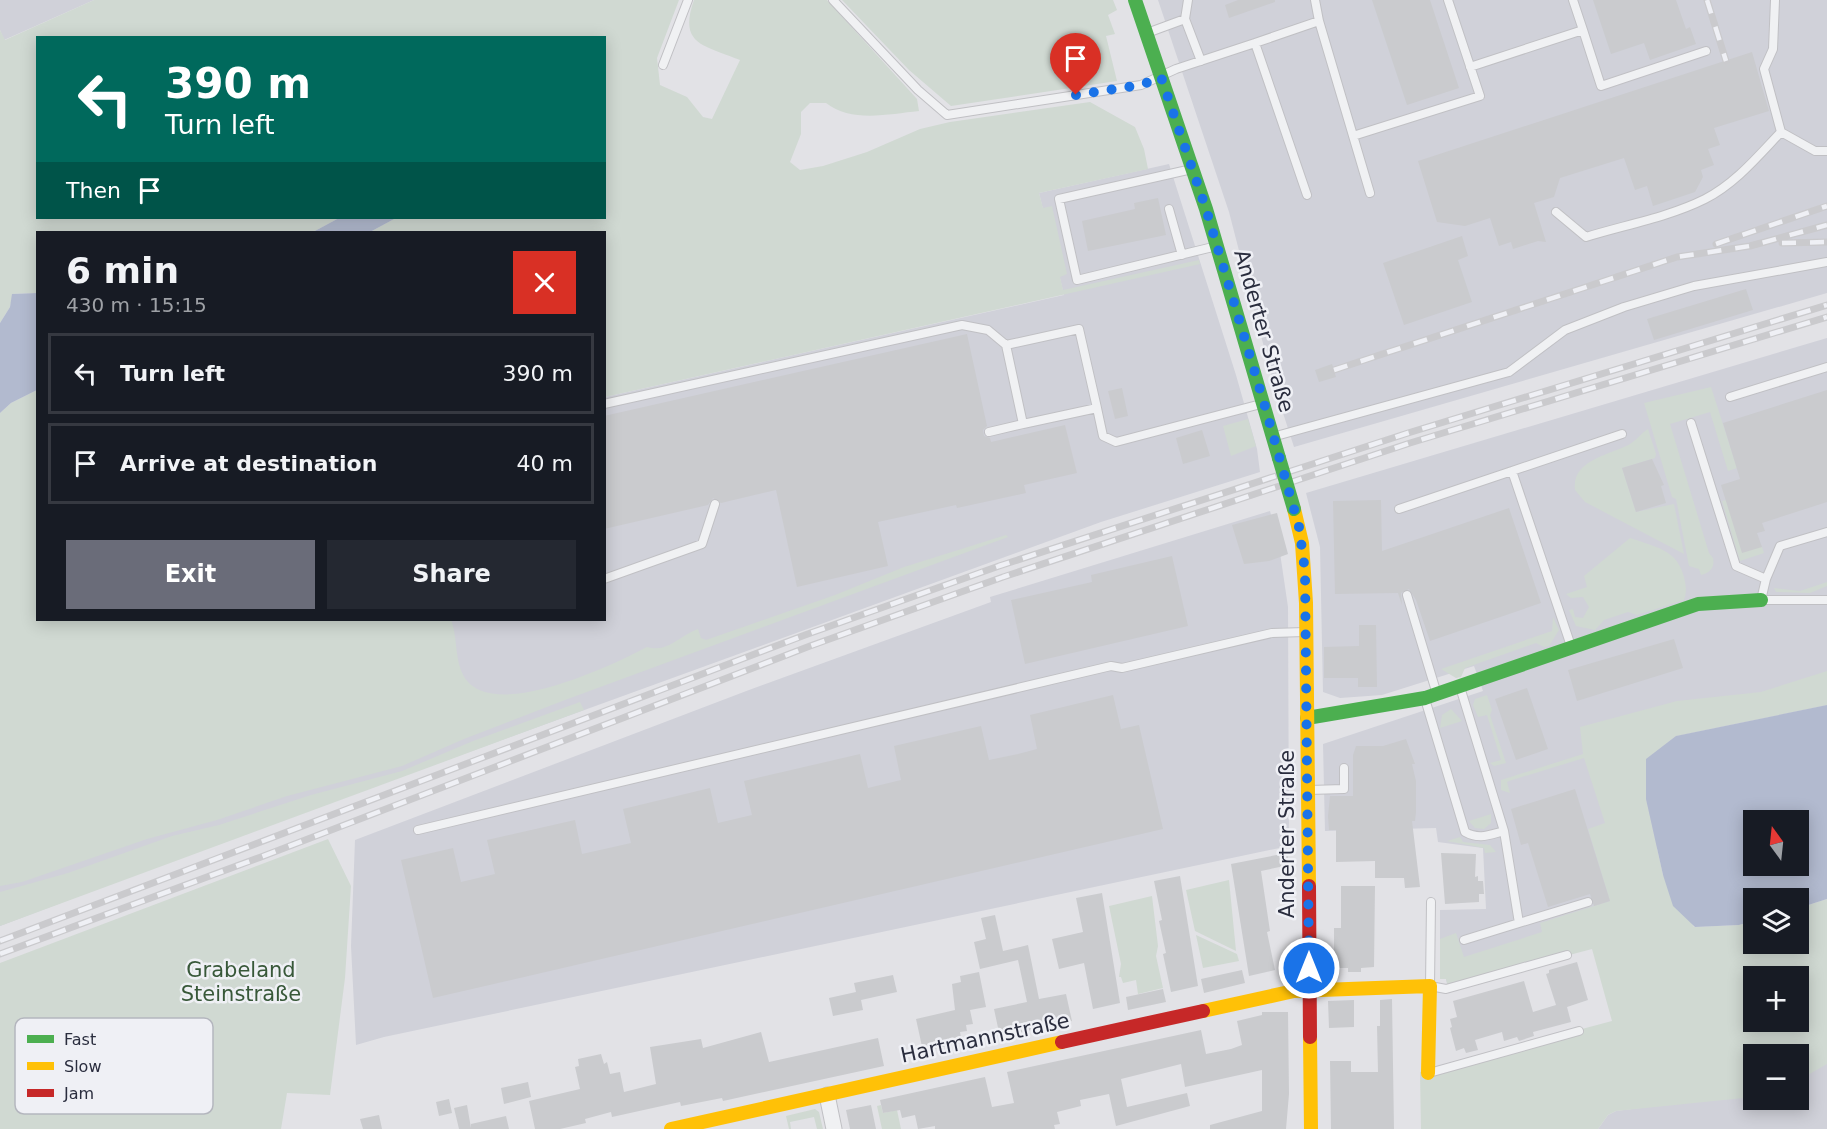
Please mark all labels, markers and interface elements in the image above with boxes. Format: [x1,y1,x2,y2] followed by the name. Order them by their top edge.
[1050,33,1101,95] pin
[1059,42,1092,75] icon: arrive
[165,59,311,108] text: 390 m
[66,60,144,138] icon: left
[165,109,275,140] text: Turn left
[133,174,166,207] icon: arrive
[66,178,121,203] text: Then
[1229,247,1299,415] street label: Anderter Straße
[66,250,179,291] text: 6 min
[513,251,576,314] button: close
[66,293,207,317] text: 430 m · 15:15
[69,357,102,390] icon: left
[120,361,225,386] text: Turn left
[503,361,573,386] text: 390 m
[69,447,102,480] icon: arrive
[120,451,377,476] text: Arrive at destination
[517,451,573,476] text: 40 m
[66,540,315,609] button: Exit
[327,540,576,609] button: Share
[1275,750,1299,918] street label: Anderter Straße
[1743,810,1809,876] north arrow
[1743,810,1809,1110] map controls
[1743,888,1809,954] button: layers
[1277,936,1341,1000] position arrow
[181,958,301,1006] park label: Grabeland Steinstraße
[1743,966,1809,1032] button: +
[898,1008,1072,1068] street label: Hartmannstraße
[15,1018,213,1114] legend
[64,1030,96,1049] text: Fast
[1743,1044,1809,1110] button: −
[64,1057,101,1076] text: Slow
[63,1084,94,1103] text: Jam

